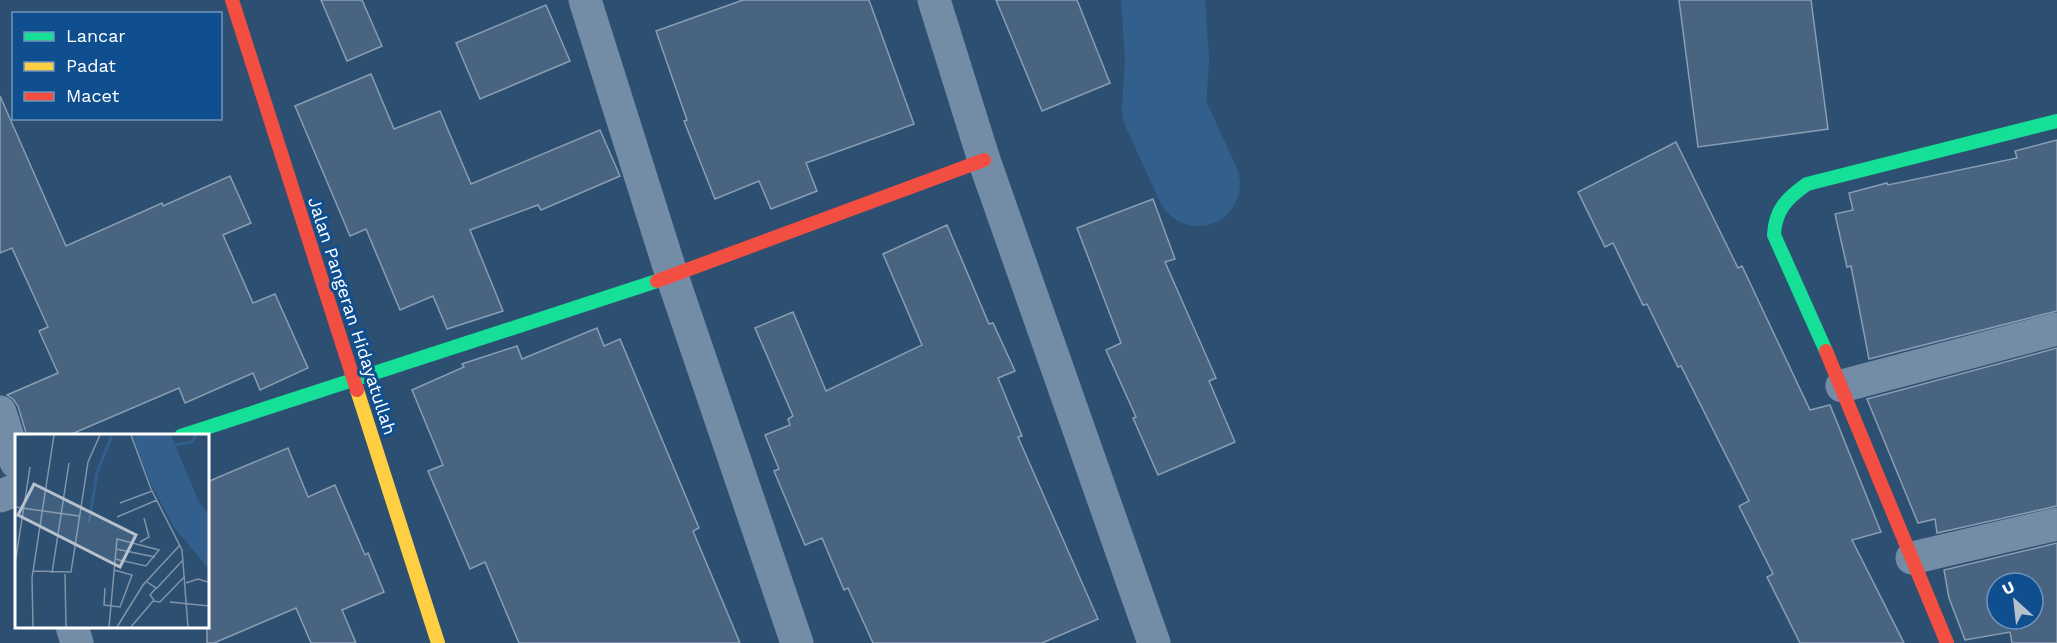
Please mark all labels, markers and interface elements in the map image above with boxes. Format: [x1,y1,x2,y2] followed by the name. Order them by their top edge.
[12,12,222,120] legend
[66,25,126,46] text: Lancar
[66,55,116,76] text: Padat
[66,85,120,106] text: Macet
[304,194,401,437] street label: Jalan Pangeran Hidayatullah
[15,434,208,628] inset map
[1985,571,2045,631] north arrow
[1999,577,2018,599] text: U

